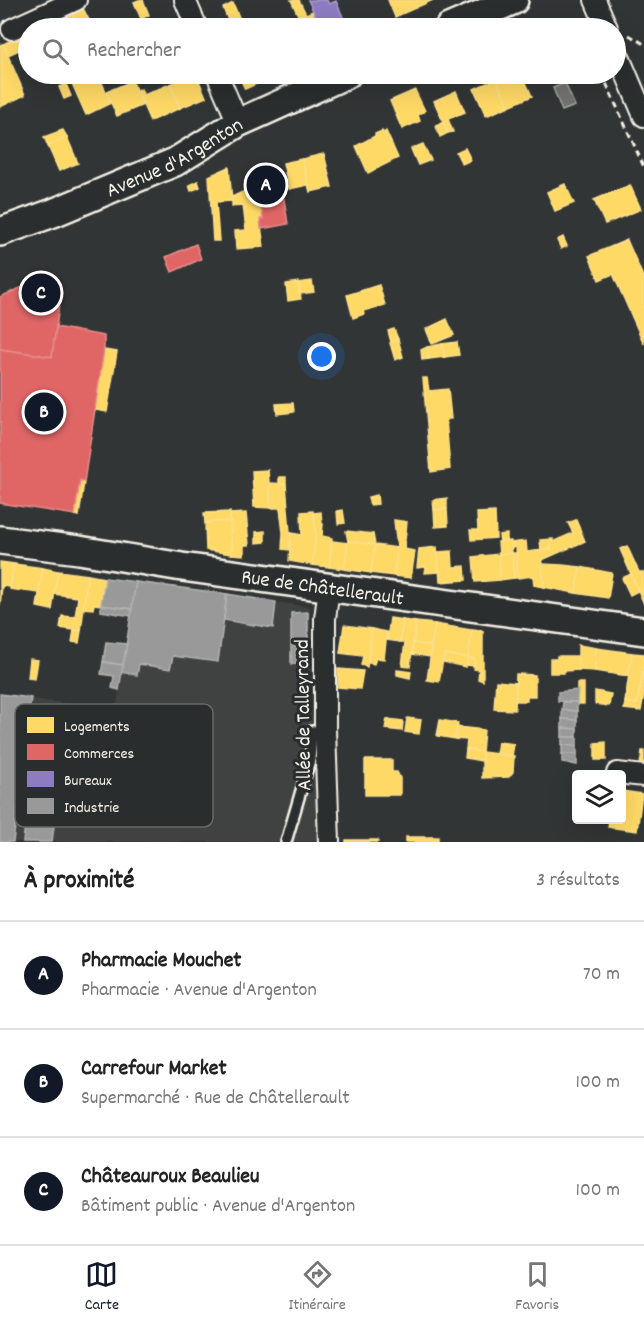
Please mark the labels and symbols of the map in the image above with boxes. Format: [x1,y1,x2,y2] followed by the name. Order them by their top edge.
[102,111,250,207] street label: Avenue d'Argenton
[246,162,286,207] pin: A
[22,270,60,316] pin: C
[307,342,336,371] your location
[24,390,63,434] pin: B
[239,563,405,616] street label: Rue de Châtellerault
[289,639,321,791] street label: Allée de Talleyrand
[15,704,213,827] legend
[64,716,130,739] text: Logements
[64,743,134,766] text: Commerces
[64,770,112,793] text: Bureaux
[64,797,119,820] text: Industrie

